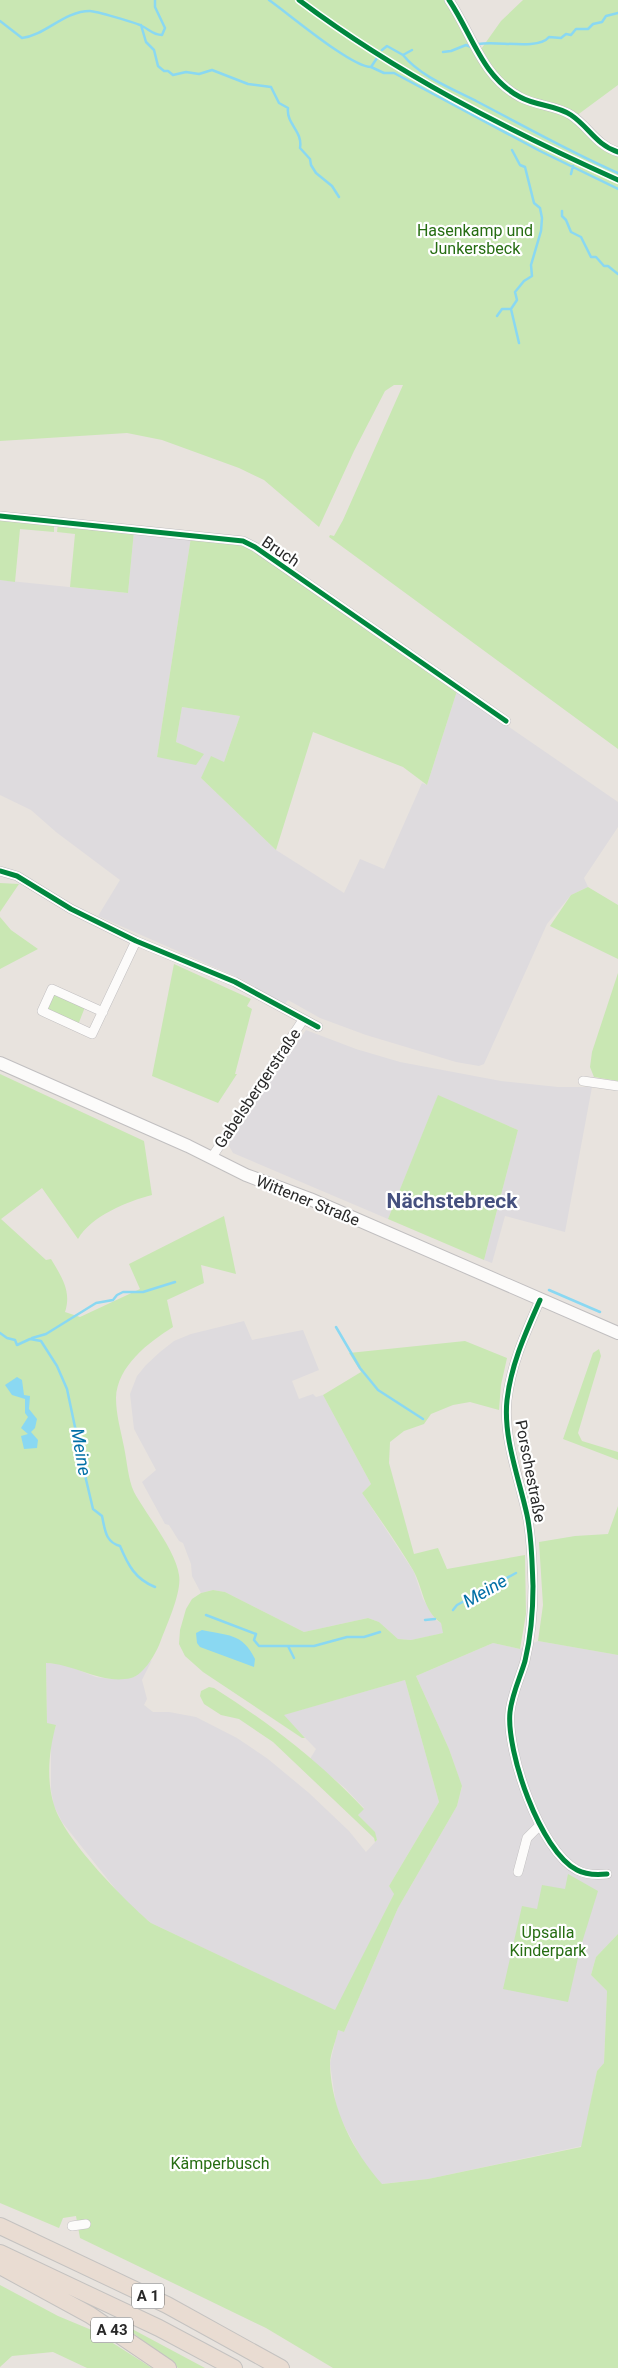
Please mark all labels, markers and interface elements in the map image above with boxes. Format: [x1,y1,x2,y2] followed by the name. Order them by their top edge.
[417,221,533,258] park label: Hasenkamp und Junkersbeck
[258,532,303,571] street label: Bruch
[210,1025,304,1152] street label: Gabelsbergerstraße
[253,1171,363,1230] street label: Wittener Straße
[387,1189,518,1213] district label: Nächstebreck
[511,1418,550,1524] street label: Porschestraße
[67,1427,96,1477] water label: Meine
[459,1570,511,1612] water label: Meine
[510,1923,587,1960] park label: Upsalla Kinderpark
[171,2154,269,2173] park label: Kämperbusch
[132,2284,164,2308] road number: A 1
[91,2318,133,2342] road number: A 43

